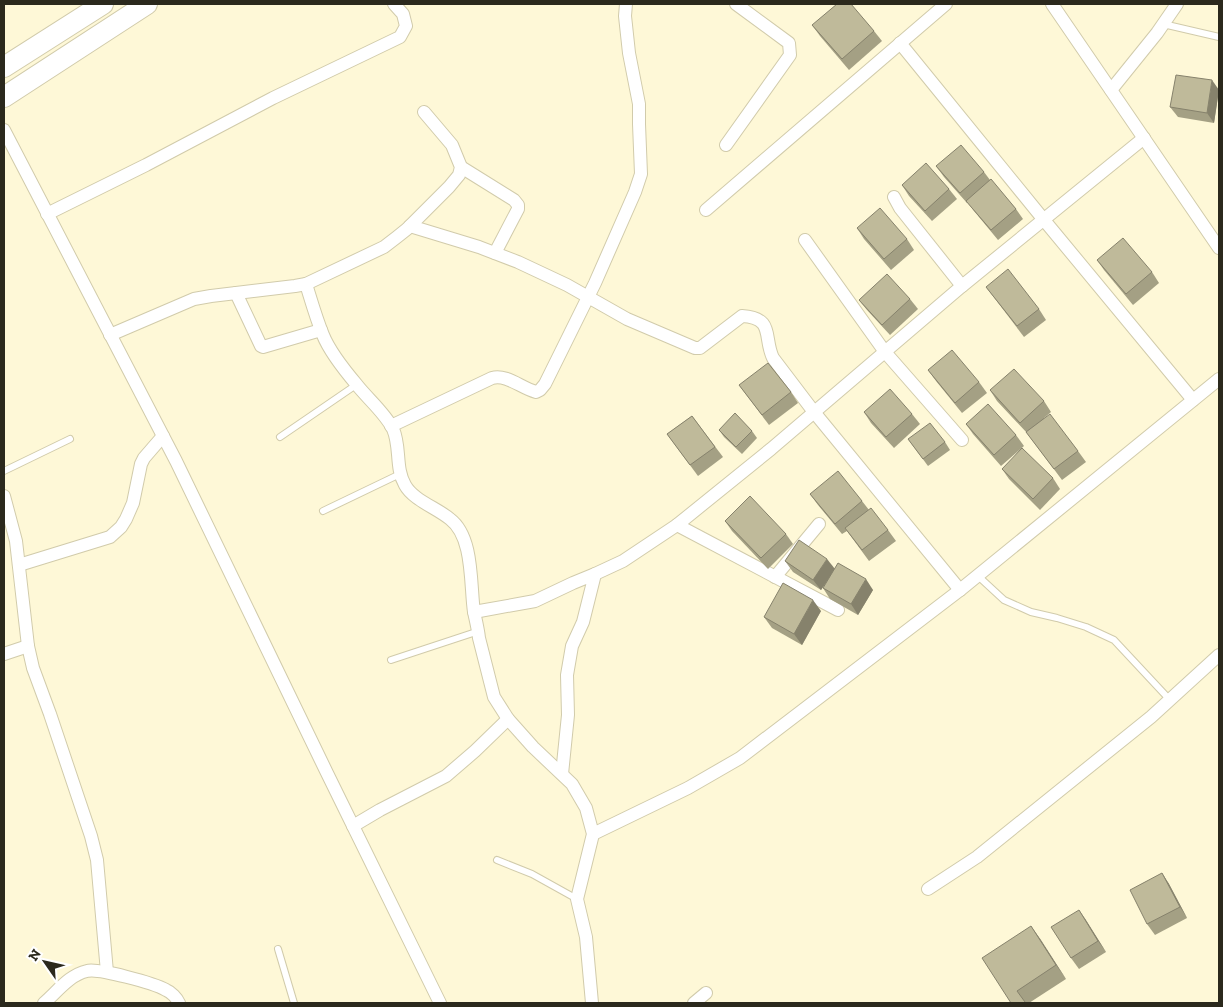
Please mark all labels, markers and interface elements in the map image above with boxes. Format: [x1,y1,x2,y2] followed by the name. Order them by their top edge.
[20,937,70,987] north arrow
[25,946,45,964] text: N

